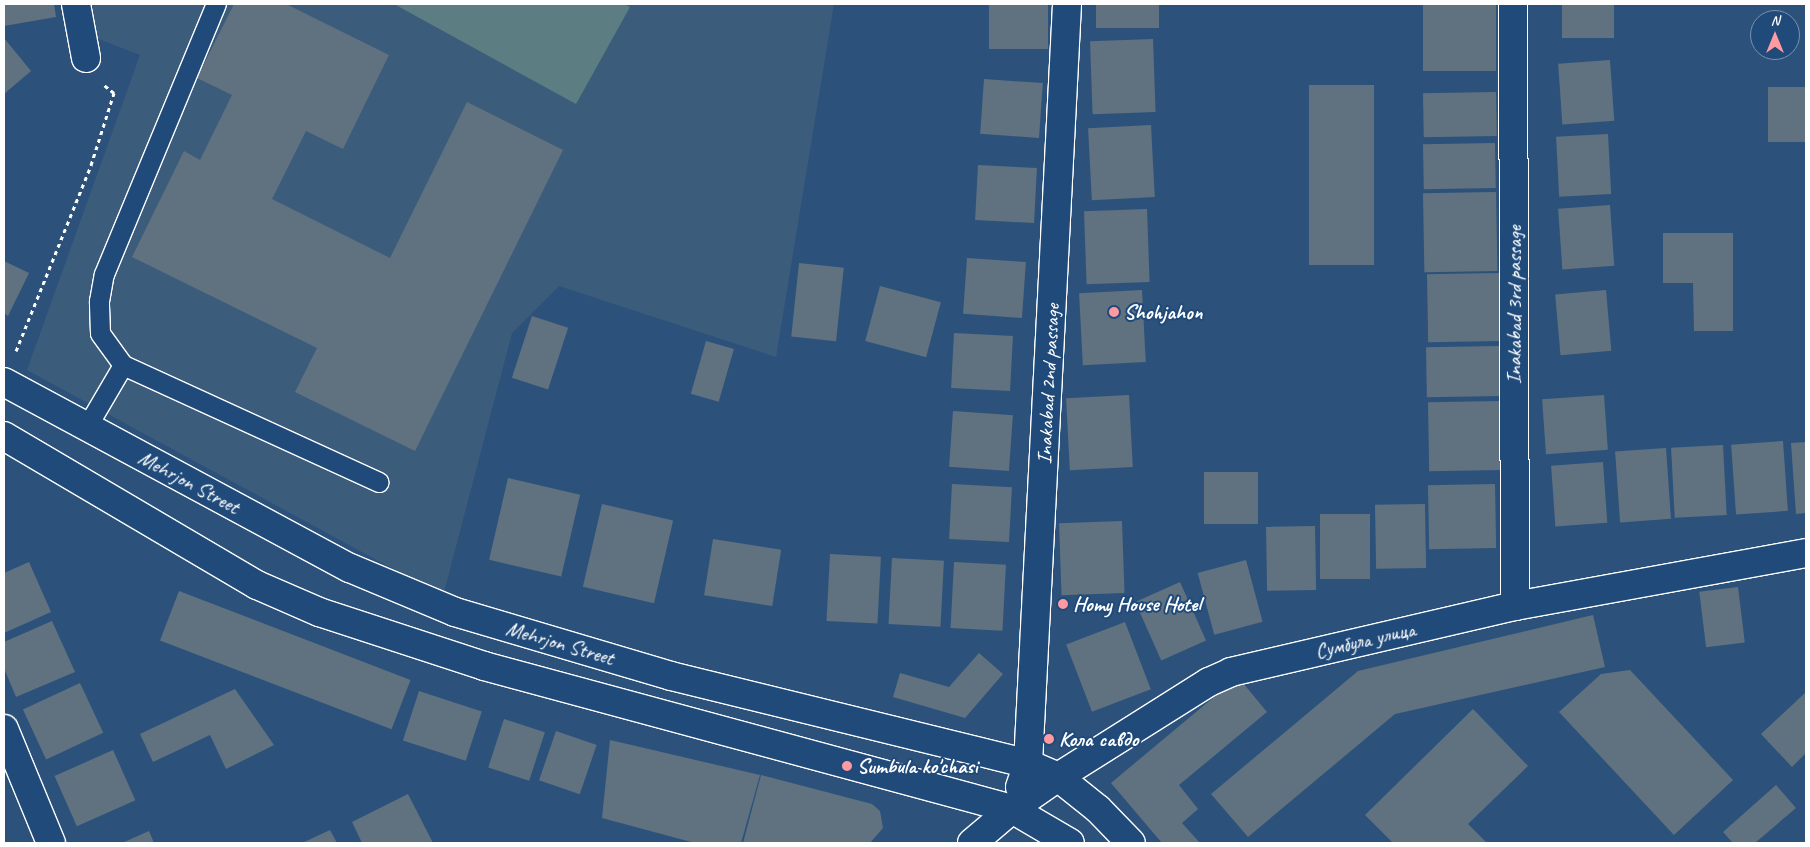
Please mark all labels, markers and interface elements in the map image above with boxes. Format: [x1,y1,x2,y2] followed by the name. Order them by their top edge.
[1750,10,1800,60] north arrow
[1771,12,1779,29] text: N
[1501,226,1527,384] street label: Inakabad 3rd passage
[1124,299,1202,325] place label: Shohjahon
[1031,303,1065,465] street label: Inakabad 2nd passage
[1108,306,1120,318] marker: Shohjahon
[134,445,244,519] street label: Mehrjon Street
[1073,591,1201,617] place label: Homy House Hotel
[1057,598,1069,610] marker: Homy House Hotel
[503,616,617,670] street label: Mehrjon Street
[1313,616,1417,664] street label: Сумбула улица
[1059,726,1138,752] place label: Кола савдо
[1043,733,1055,745] marker: Кола савдо
[857,753,978,779] place label: Sumbula ko'chasi
[841,760,853,772] marker: Sumbula ko'chasi

